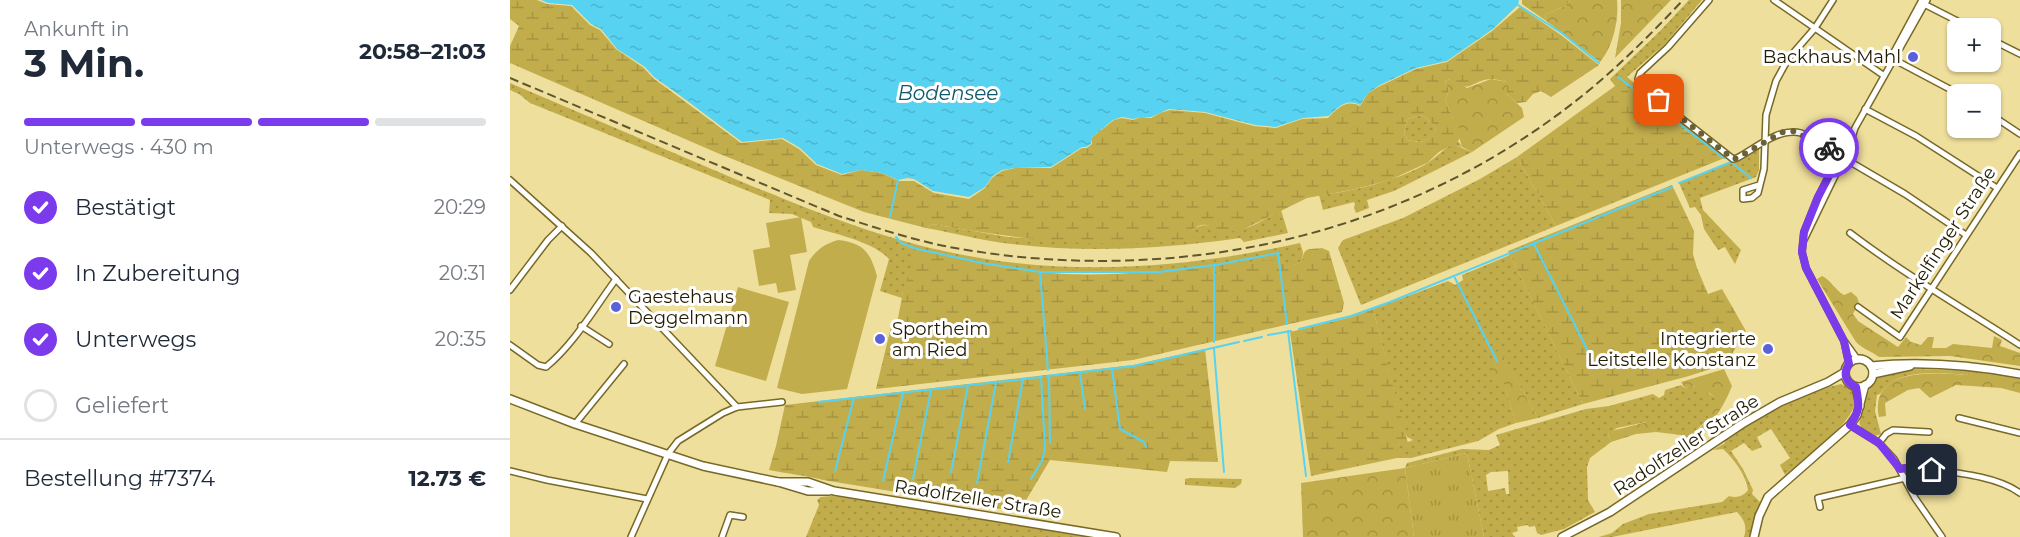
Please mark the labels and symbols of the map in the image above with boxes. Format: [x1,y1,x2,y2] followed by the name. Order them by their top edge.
[1763,46,1901,68] place label: Backhaus Mahl
[1906,50,1920,64] marker: Backhaus Mahl
[1633,74,1684,125] pin
[898,81,998,105] water label: Bodensee
[1799,118,1859,178] courier
[1885,162,2001,323] street label: Markelfinger Straße
[628,286,748,329] place label: Gaestehaus Deggelmann
[609,300,623,314] marker: Gaestehaus Deggelmann
[892,318,988,361] place label: Sportheim am Ried
[1587,328,1756,371] place label: Integrierte Leitstelle Konstanz
[873,332,887,346] marker: Sportheim am Ried
[1761,342,1775,356] marker: Integrierte Leitstelle Konstanz
[1609,390,1763,500] street label: Radolfzeller Straße
[1906,444,1957,495] pin
[893,475,1063,523] street label: Radolfzeller Straße

